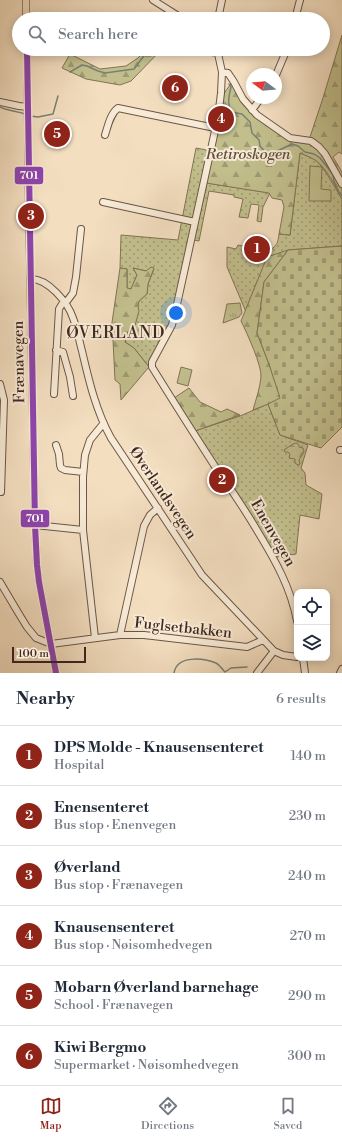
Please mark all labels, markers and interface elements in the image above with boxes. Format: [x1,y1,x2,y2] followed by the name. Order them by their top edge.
[12,12,330,56] search box
[26,23,48,45] icon: search
[58,25,138,44] text: Search here
[246,68,282,104] north arrow
[162,73,188,103] pin: 6
[208,104,234,134] pin: 4
[44,119,70,149] pin: 5
[205,145,291,164] park label: Retiroskogen
[14,166,44,185] line badge: 701
[19,169,39,183] text: 701
[18,201,44,231] pin: 3
[244,234,270,264] pin: 1
[166,303,186,323] your location
[9,320,29,404] street label: Frænavegen
[66,323,166,343] district label: ØVERLAND
[125,443,201,543] street label: Øverlandsvegen
[209,465,235,495] pin: 2
[246,496,300,570] street label: Enenvegen
[20,509,50,528] line badge: 701
[25,512,45,526] text: 701
[294,589,330,661] map controls
[294,589,330,625] button: locate
[133,613,233,643] street label: Fuglsetbakken
[294,625,330,661] button: layers
[12,645,86,664] scale bar
[18,647,49,661] text: 100 m
[16,688,75,710] text: Nearby
[276,691,326,707] text: 6 results
[54,738,264,757] text: DPS Molde - Knausensenteret
[26,748,32,764] text: 1
[290,748,326,764] text: 140 m
[54,757,104,773] text: Hospital
[54,798,149,817] text: Enensenteret
[25,808,33,824] text: 2
[289,808,326,824] text: 230 m
[54,817,176,833] text: Bus stop · Enenvegen
[54,858,121,877] text: Øverland
[25,868,33,884] text: 3
[288,868,326,884] text: 240 m
[54,877,183,893] text: Bus stop · Frænavegen
[54,918,174,937] text: Knausensenteret
[25,928,33,944] text: 4
[290,928,326,944] text: 270 m
[54,937,213,953] text: Bus stop · Nøisomhedvegen
[54,978,259,997] text: Mobarn Øverland barnehage
[25,988,33,1004] text: 5
[288,988,326,1004] text: 290 m
[54,997,173,1013] text: School · Frænavegen
[54,1038,146,1057] text: Kiwi Bergmo
[25,1048,33,1064] text: 6
[288,1048,326,1064] text: 300 m
[54,1057,239,1073] text: Supermarket · Nøisomhedvegen
[40,1095,62,1133] tab: Map
[141,1095,194,1133] tab: Directions
[273,1095,302,1133] tab: Saved

